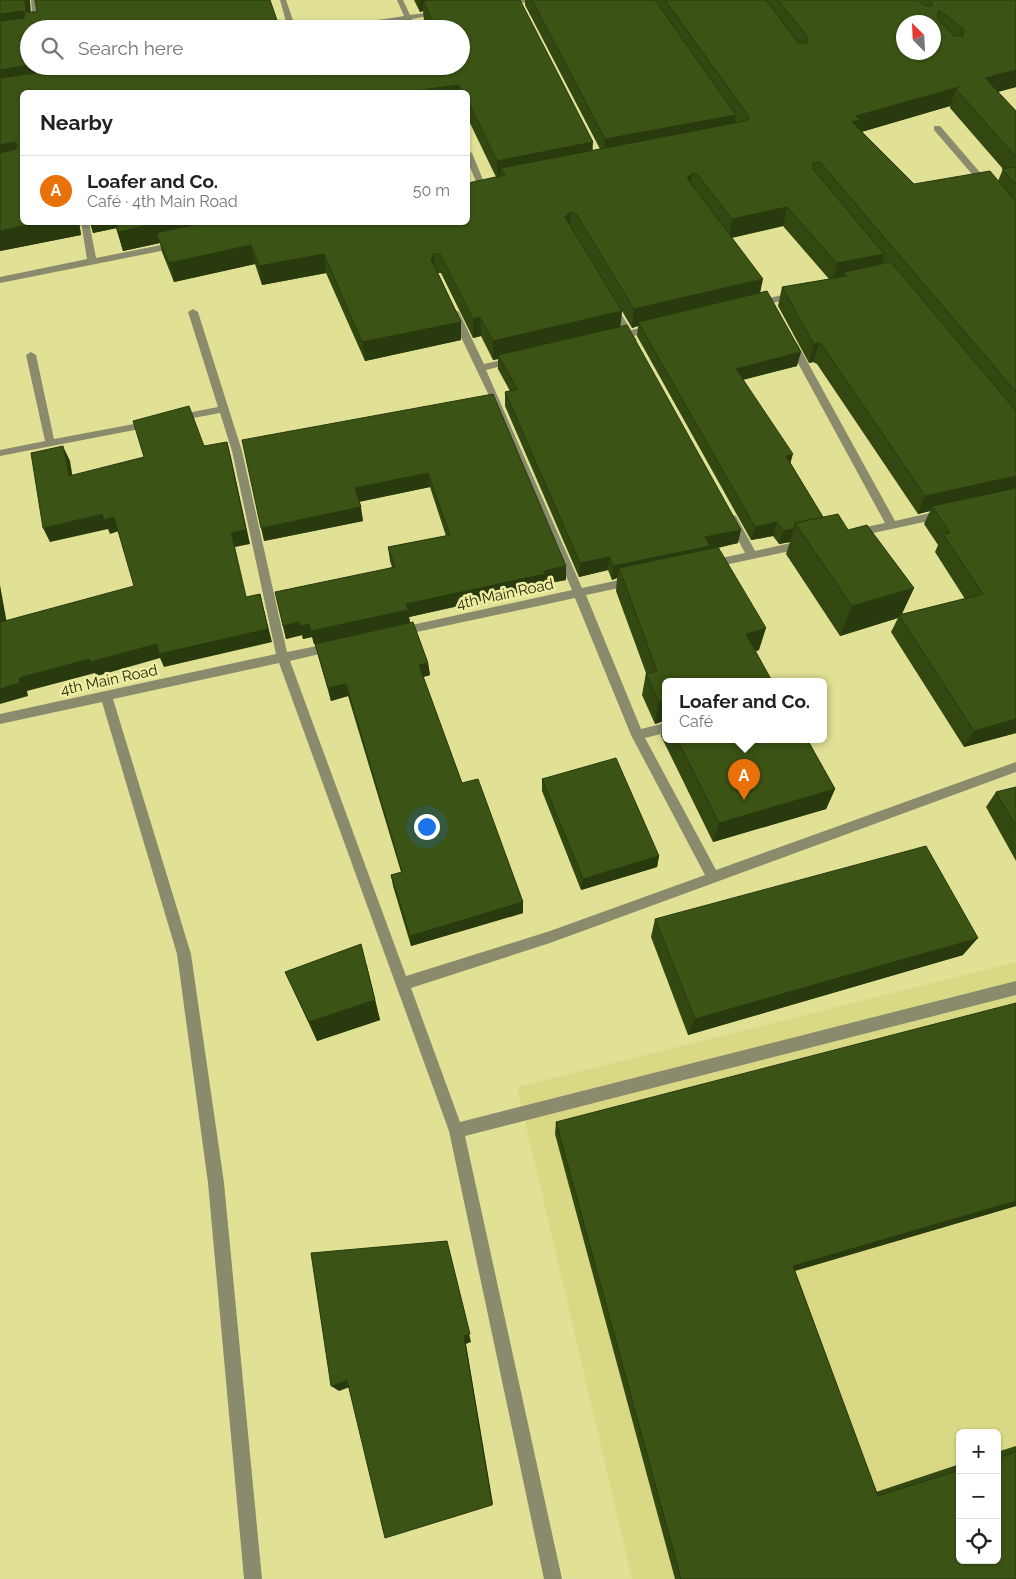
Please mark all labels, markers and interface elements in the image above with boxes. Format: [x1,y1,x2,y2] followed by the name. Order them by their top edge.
[896,15,941,60] north arrow
[20,20,470,75] search box
[38,34,66,62] icon: search
[78,37,184,59] text: Search here
[40,110,113,135] text: Nearby
[87,170,218,192] text: Loafer and Co.
[51,181,61,200] text: A
[413,181,450,200] text: 50 m
[87,192,238,211] text: Café · 4th Main Road
[455,575,555,613] street label: 4th Main Road
[59,661,159,699] street label: 4th Main Road
[662,678,827,743] popup
[679,690,810,712] text: Loafer and Co.
[679,712,713,731] text: Café
[728,759,760,800] pin: A
[414,814,440,840] your location
[956,1429,1001,1564] map controls
[956,1429,1001,1474] button: +
[956,1474,1001,1519] button: −
[956,1519,1001,1564] button: locate

